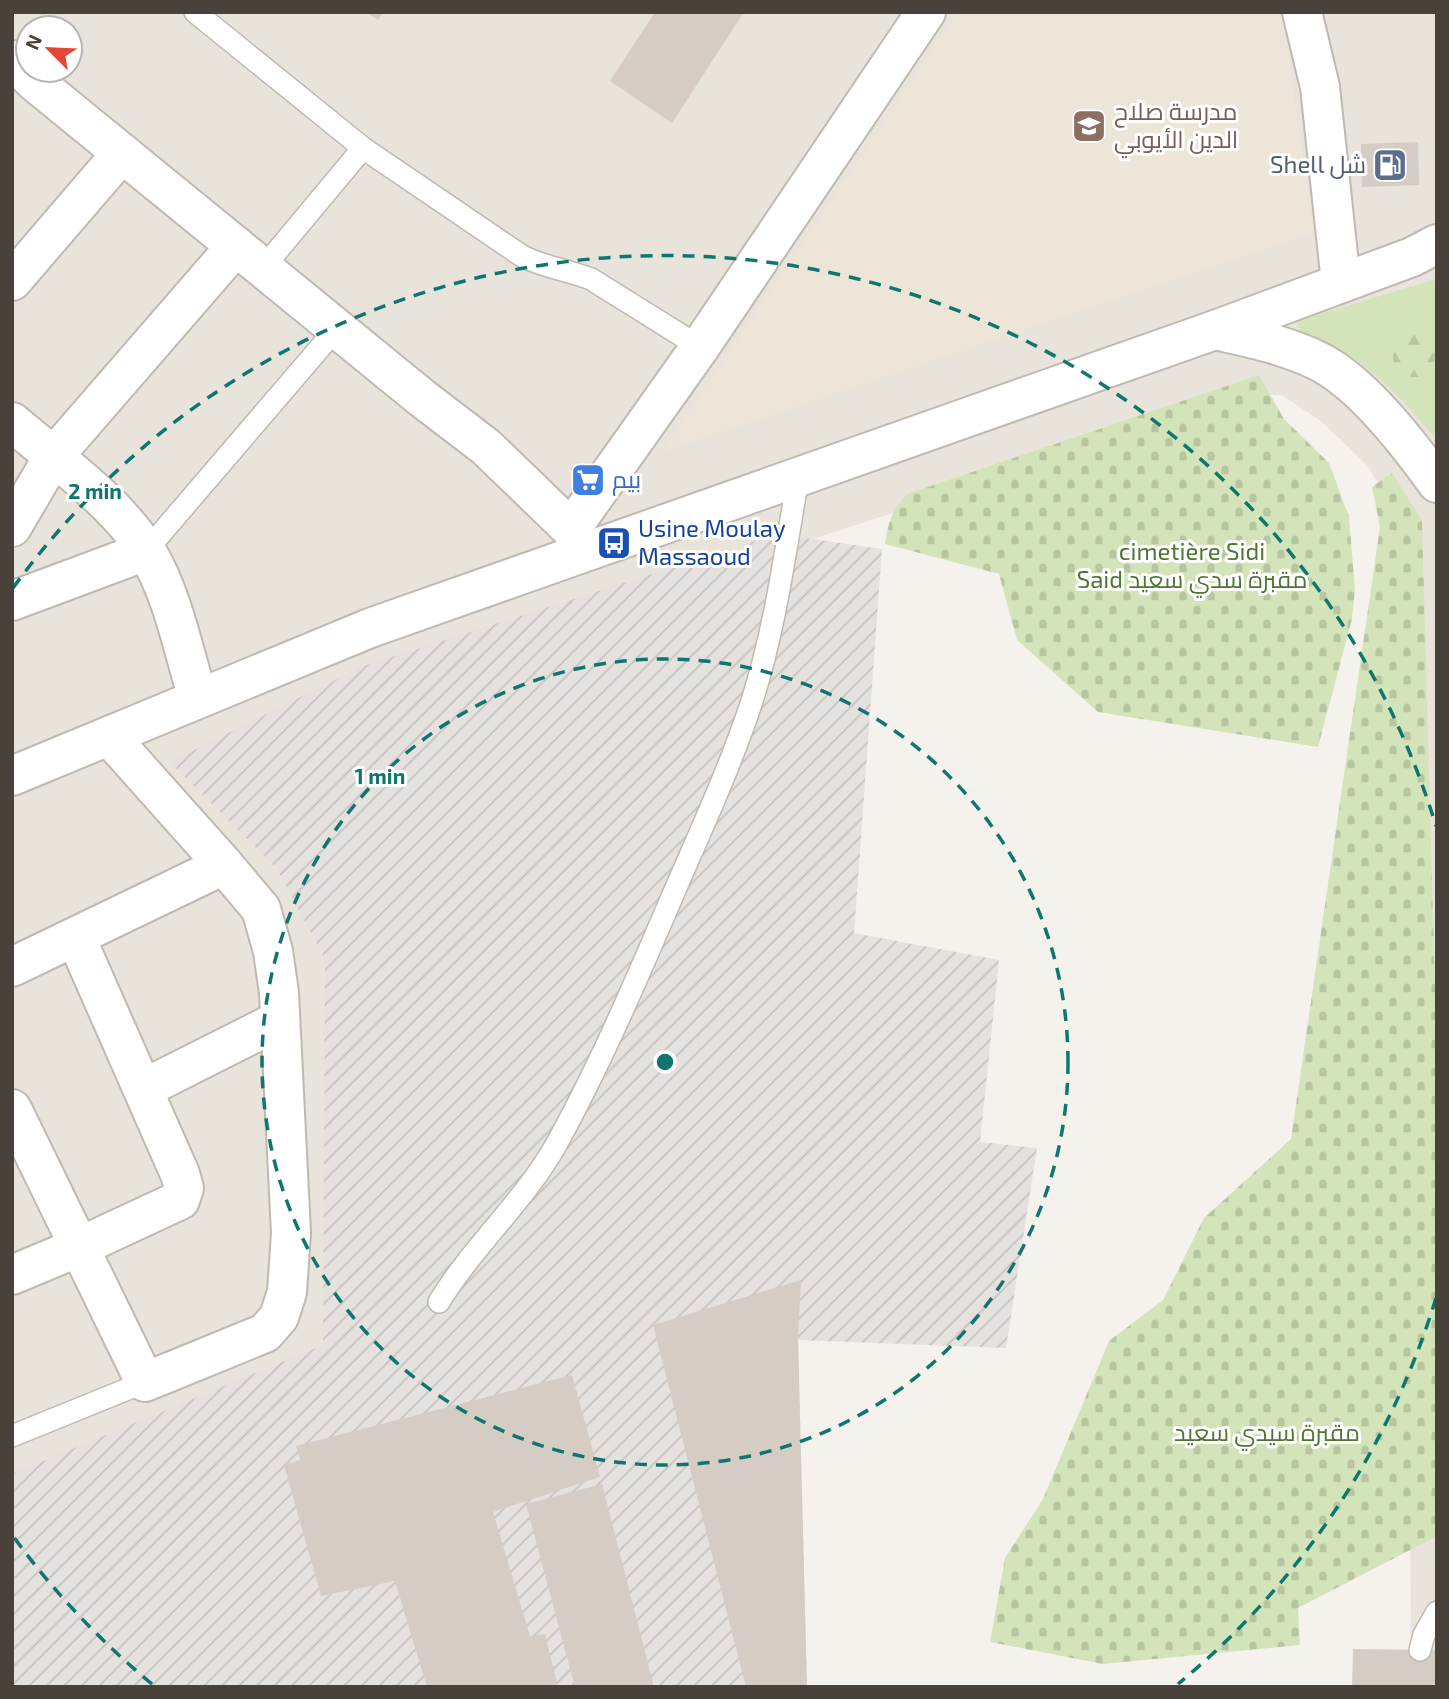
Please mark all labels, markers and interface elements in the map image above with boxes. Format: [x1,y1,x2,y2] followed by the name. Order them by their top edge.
[14,14,84,84] north arrow
[20,31,46,53] text: N
[1114,96,1238,159] place label: مدرسة صلاح الدين الأيوبي
[1070,107,1108,145] school or university icon: مدرسة صلاح الدين الأيوبي
[1371,146,1409,184] fuel station icon: Shell شل
[1270,149,1366,179] place label: Shell شل
[569,461,607,499] supermarket icon: بيم
[612,464,641,496] place label: بيم
[68,478,122,503] text: 2 min
[638,513,786,570] place label: Usine Moulay Massaoud
[595,524,633,562] bus stop icon: Usine Moulay Massaoud
[1077,536,1307,598] park label: cimetière Sidi Said مقبرة سدي سعيد
[355,763,405,788] text: 1 min
[653,1050,677,1074] centre of rings
[1174,1417,1360,1451] park label: مقبرة سيدي سعيد

